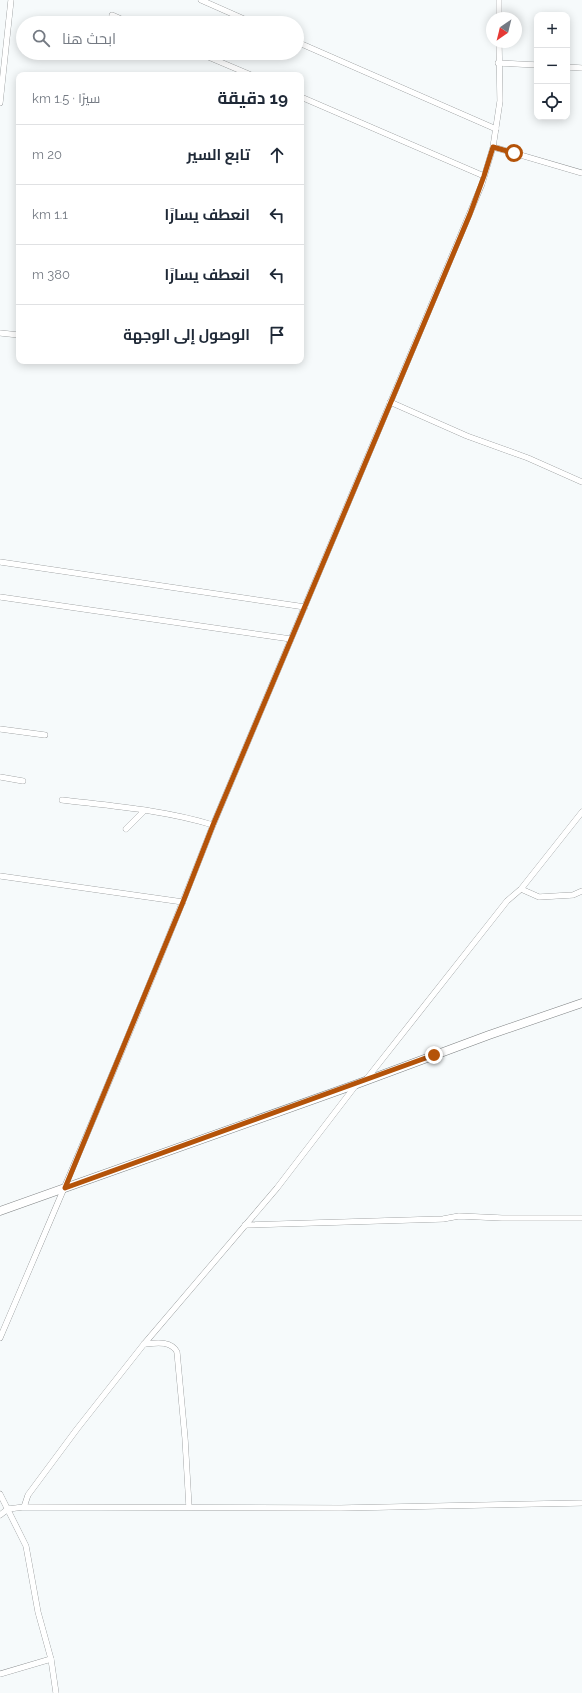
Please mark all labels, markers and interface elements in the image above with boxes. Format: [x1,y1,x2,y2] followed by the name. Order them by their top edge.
[486,12,522,48] north arrow
[534,12,570,120] map controls
[534,12,570,48] button: +
[16,16,304,60] search box
[30,27,52,49] icon: search
[62,30,116,48] text: ابحث هنا
[534,48,570,84] button: −
[534,84,570,120] button: locate
[217,88,288,108] text: 19 دقيقة
[32,91,100,106] text: سيرًا · 1.5 km
[266,144,288,166] icon: ahead
[505,144,523,162] route start
[187,146,250,164] text: تابع السير
[32,147,62,162] text: 20 m
[266,204,288,226] icon: left
[165,206,250,224] text: انعطف يسارًا
[32,207,68,222] text: 1.1 km
[266,264,288,286] icon: left
[165,266,250,284] text: انعطف يسارًا
[32,267,70,282] text: 380 m
[266,324,288,346] icon: arrive
[123,326,250,344] text: الوصول إلى الوجهة
[425,1046,443,1064] route end

